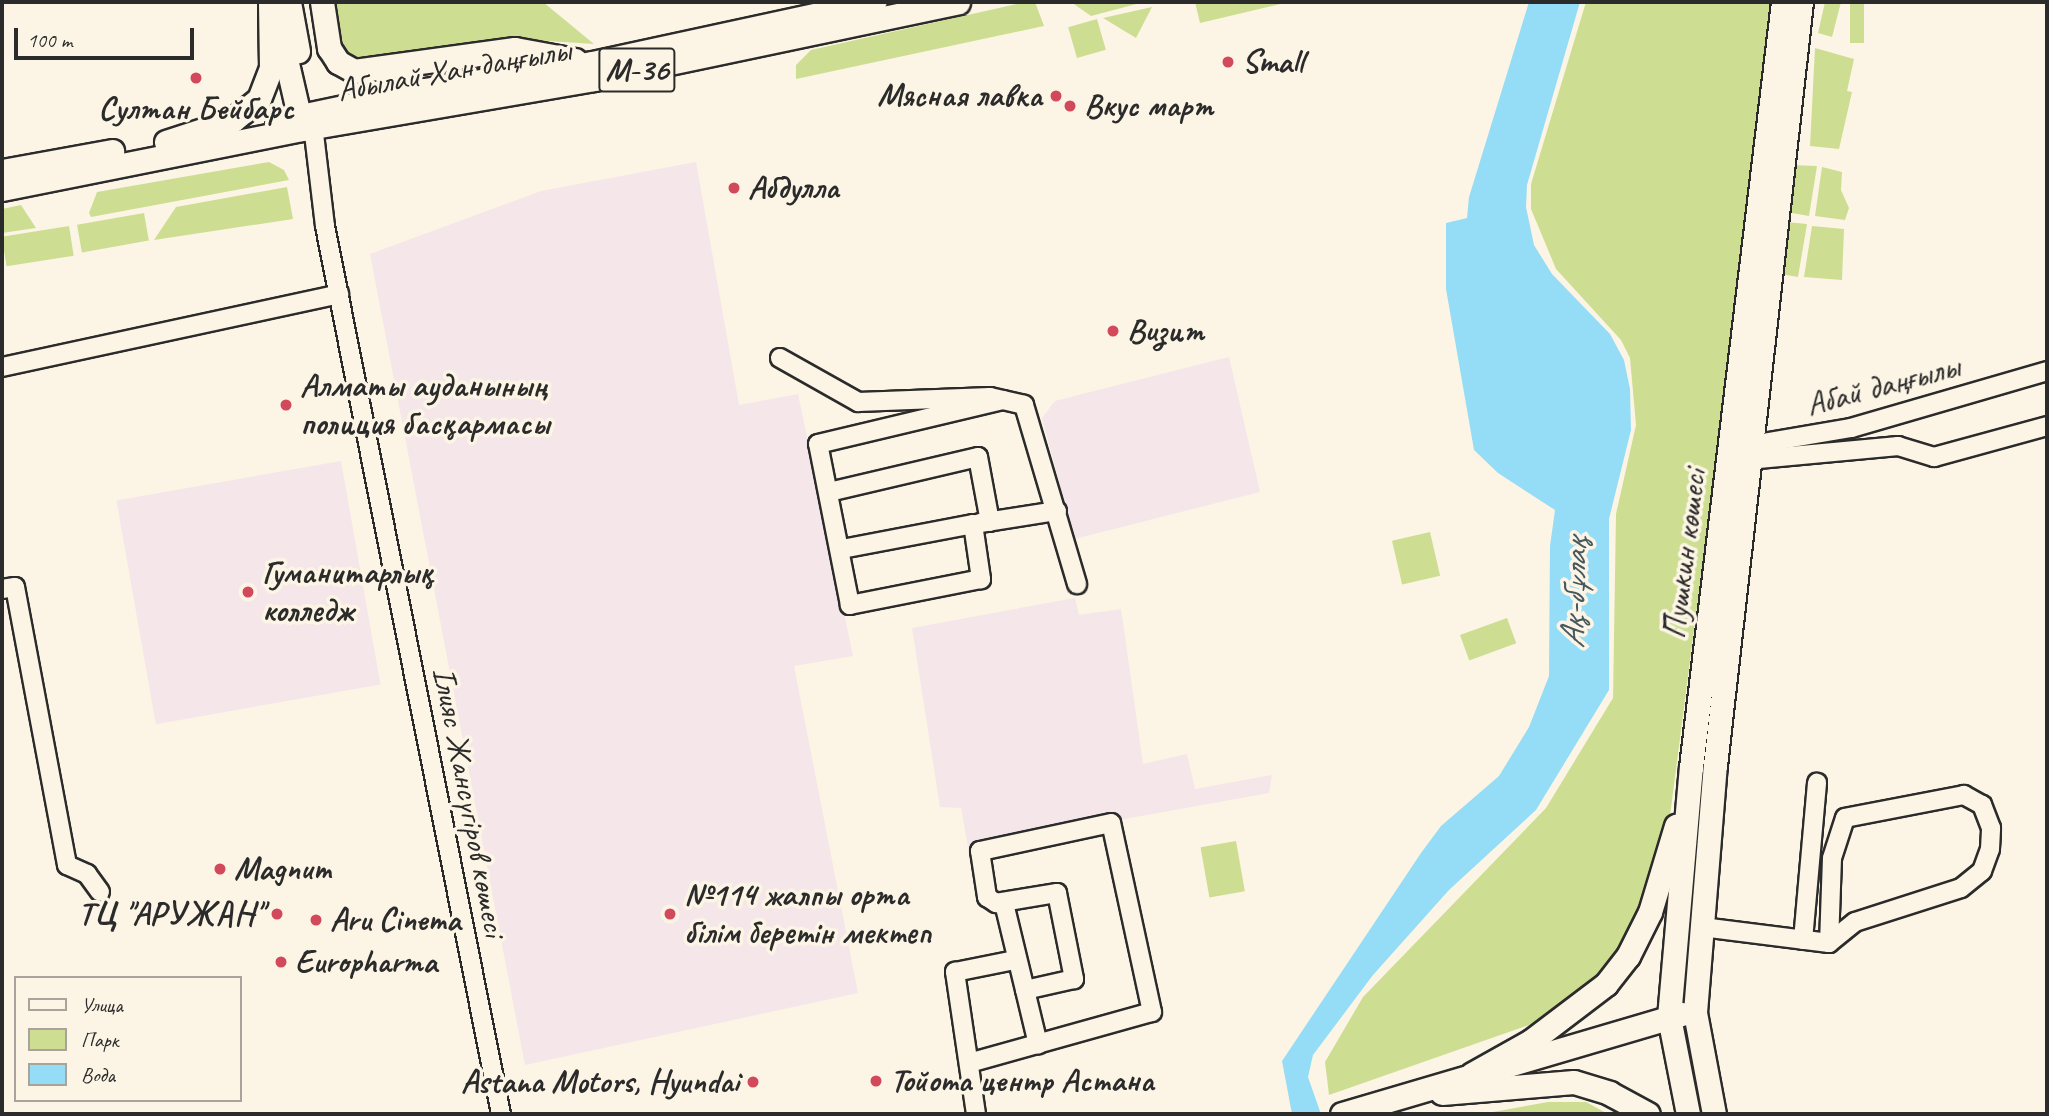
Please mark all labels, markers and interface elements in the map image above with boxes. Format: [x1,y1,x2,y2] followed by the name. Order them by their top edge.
[18,14,198,58] scale bar
[27,27,72,53] text: 100 m
[333,30,575,110] street label: Абылай Хан даңғылы
[597,42,677,98] road number: M-36
[1242,42,1304,82] place label: Small
[1220,54,1236,70] marker: Small
[188,70,204,86] marker: Султан Бейбарс
[877,76,1042,116] place label: Мясная лавка
[1084,86,1213,126] place label: Вкус март
[1048,88,1064,104] marker: Мясная лавка
[99,89,293,129] place label: Султан Бейбарс
[1062,98,1078,114] marker: Вкус март
[748,168,839,208] place label: Абдулла
[726,180,742,196] marker: Абдулла
[1127,311,1204,351] place label: Визит
[1105,323,1121,339] marker: Визит
[1802,347,1964,425] street label: Абай даңғылы
[300,366,549,444] place label: Алматы ауданының полиция басқармасы
[278,397,294,413] marker: Алматы ауданының полиция басқармасы
[1655,467,1715,641] street label: Пушкин көшесі
[1551,537,1597,649] water label: Ақ-бұлақ
[262,553,433,631] place label: Гуманитарлық колледж
[240,584,256,600] marker: Гуманитарлық колледж
[423,663,515,941] street label: Ілияс Жансүгіров көшесі
[234,849,331,889] place label: Magnum
[212,861,228,877] marker: Magnum
[684,875,932,953] place label: №114 жалпы орта білім беретін мектеп
[78,894,263,934] place label: ТЦ "АРУЖАН"
[330,900,461,940] place label: Aru Cinema
[269,906,285,922] marker: ТЦ "АРУЖАН"
[662,906,678,922] marker: №114 жалпы орта білім беретін мектеп
[308,912,324,928] marker: Aru Cinema
[295,942,437,982] place label: Europharma
[273,954,289,970] marker: Europharma
[14,976,242,1102] legend
[81,992,123,1018] text: Улица
[81,1027,118,1053] text: Парк
[890,1061,1154,1101] place label: Тойота центр Астана
[81,1062,115,1088] text: Вода
[461,1062,739,1102] place label: Astana Motors, Hyundai
[868,1073,884,1089] marker: Тойота центр Астана
[745,1074,761,1090] marker: Astana Motors, Hyundai

